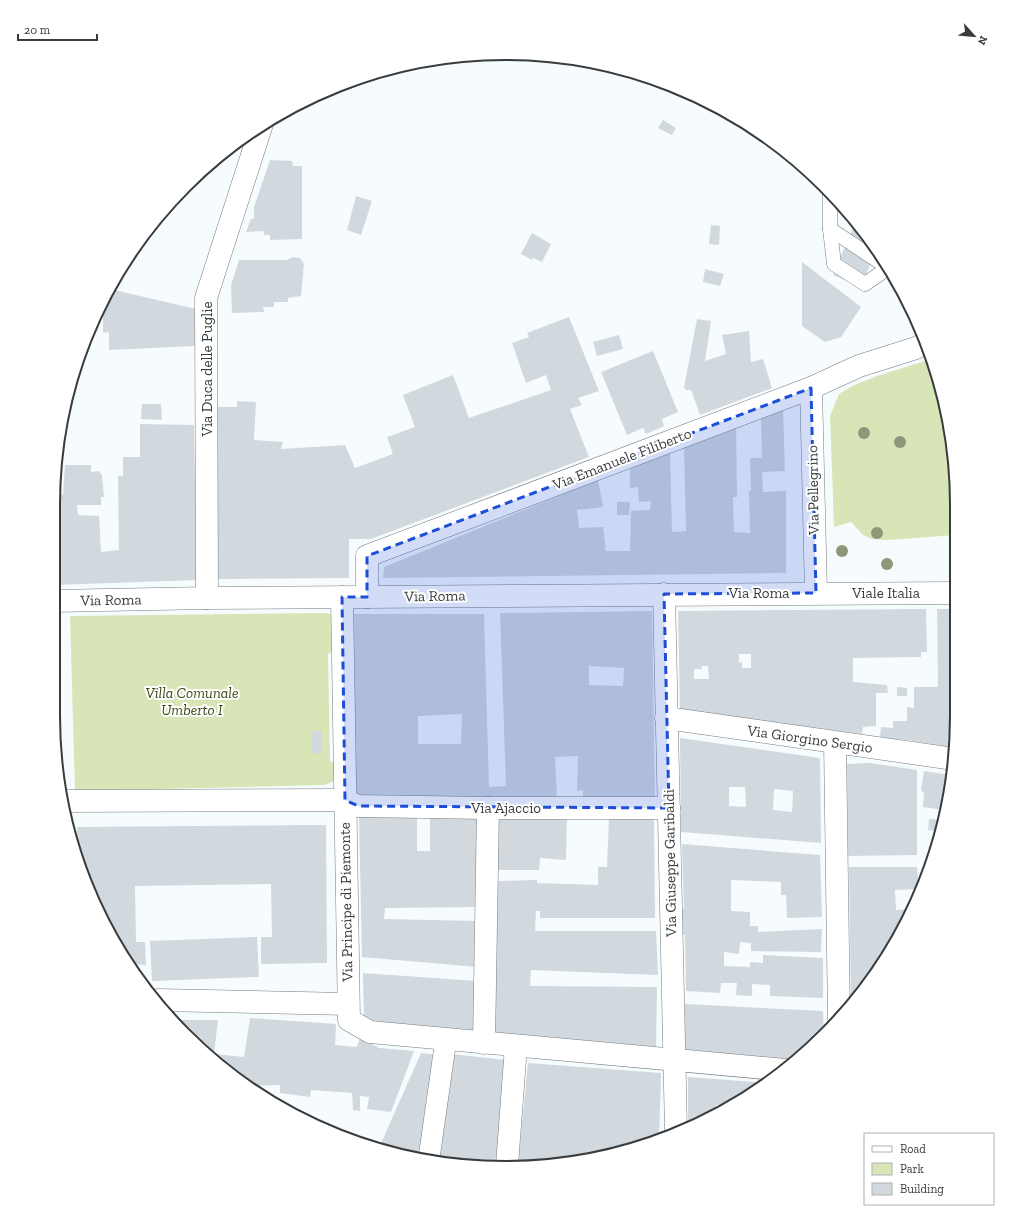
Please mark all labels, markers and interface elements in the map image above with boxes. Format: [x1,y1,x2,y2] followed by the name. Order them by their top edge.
[18,16,97,42] scale bar
[954,16,994,56] north arrow
[24,23,51,37] text: 20 m
[974,34,990,48] text: N
[198,301,216,438] street label: Via Duca delle Puglie
[549,424,694,494] street label: Via Emanuele Filiberto
[803,445,823,536] street label: Via Pellegrino
[727,584,790,602] street label: Via Roma
[851,584,920,602] street label: Viale Italia
[403,586,466,606] street label: Via Roma
[79,590,142,610] street label: Via Roma
[146,684,238,719] park label: Villa Comunale Umberto I
[745,721,874,757] street label: Via Giorgino Sergio
[660,789,680,938] street label: Via Giuseppe Garibaldi
[470,799,541,817] street label: Via Ajaccio
[336,822,356,983] street label: Via Principe di Piemonte
[864,1133,994,1205] legend
[900,1142,926,1156] text: Road
[900,1162,925,1176] text: Park
[900,1182,944,1196] text: Building

